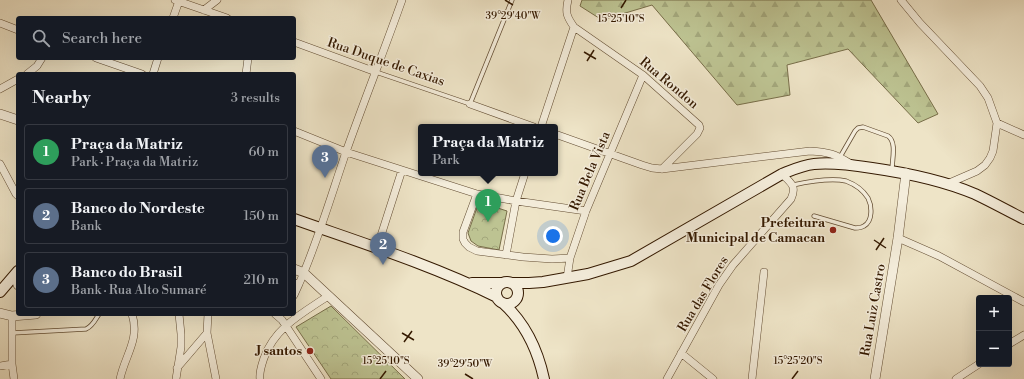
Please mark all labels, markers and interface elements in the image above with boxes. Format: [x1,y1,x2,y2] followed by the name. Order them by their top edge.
[486,10,541,22] text: 39°29'40"W
[597,13,645,25] text: 15°25'10"S
[16,16,296,60] search box
[30,27,52,49] icon: search
[62,29,142,48] text: Search here
[325,34,447,90] street label: Rua Duque de Caxias
[636,54,702,112] street label: Rua Rondon
[32,87,91,109] text: Nearby
[231,90,280,106] text: 3 results
[418,124,558,176] popup
[566,129,614,213] street label: Rua Bela Vista
[432,133,544,152] text: Praça da Matriz
[71,135,183,154] text: Praça da Matriz
[43,144,49,160] text: 1
[248,144,279,160] text: 60 m
[312,145,338,178] pin: 3
[432,152,459,168] text: Park
[71,154,198,170] text: Park · Praça da Matriz
[475,189,501,222] pin: 1
[71,199,205,218] text: Banco do Nordeste
[42,208,50,224] text: 2
[244,208,279,224] text: 150 m
[686,215,826,246] place label: Prefeitura Municipal de Camacan
[71,218,101,234] text: Bank
[828,225,838,235] marker: Prefeitura Municipal de Camacan
[543,226,563,246] your location
[370,232,396,265] pin: 2
[674,253,732,335] street label: Rua das Flores
[71,263,182,282] text: Banco do Brasil
[857,263,889,357] street label: Rua Luiz Castro
[42,272,50,288] text: 3
[244,272,279,288] text: 210 m
[71,282,207,298] text: Bank · Rua Alto Sumaré
[976,295,1012,367] map controls
[976,295,1012,331] button: +
[976,331,1012,367] button: −
[254,343,302,359] place label: J santos
[305,346,315,356] marker: J santos
[362,355,410,367] text: 15°25'10"S
[774,355,823,367] text: 15°25'20"S
[438,358,493,370] text: 39°29'50"W

